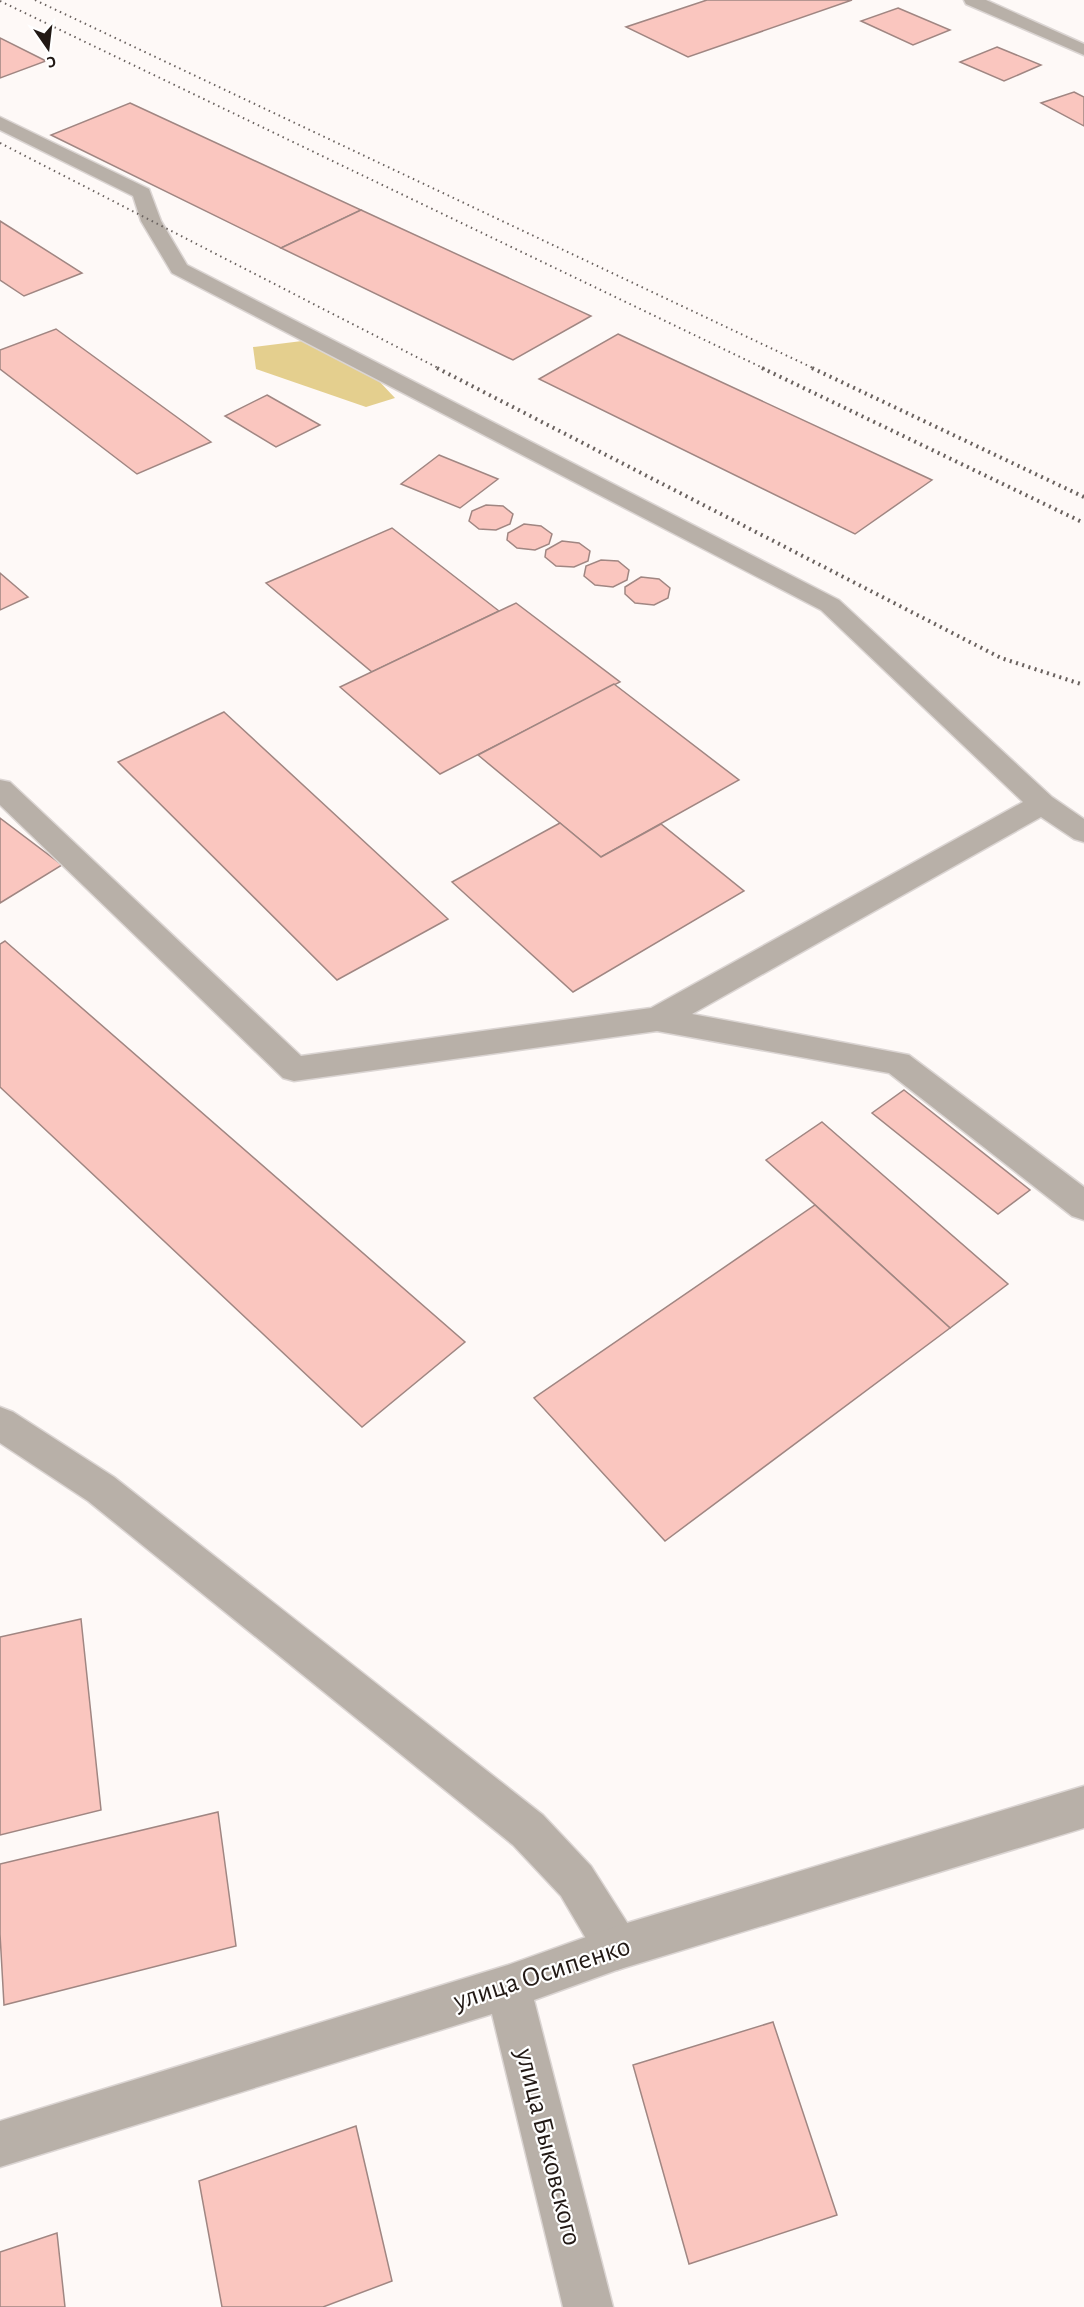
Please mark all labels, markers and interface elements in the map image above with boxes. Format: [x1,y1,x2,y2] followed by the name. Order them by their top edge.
[18,18,78,78] north arrow
[45,53,58,70] text: С
[449,1932,634,2016] street label: улица Осипенко
[510,2045,586,2248] street label: улица Быковского

